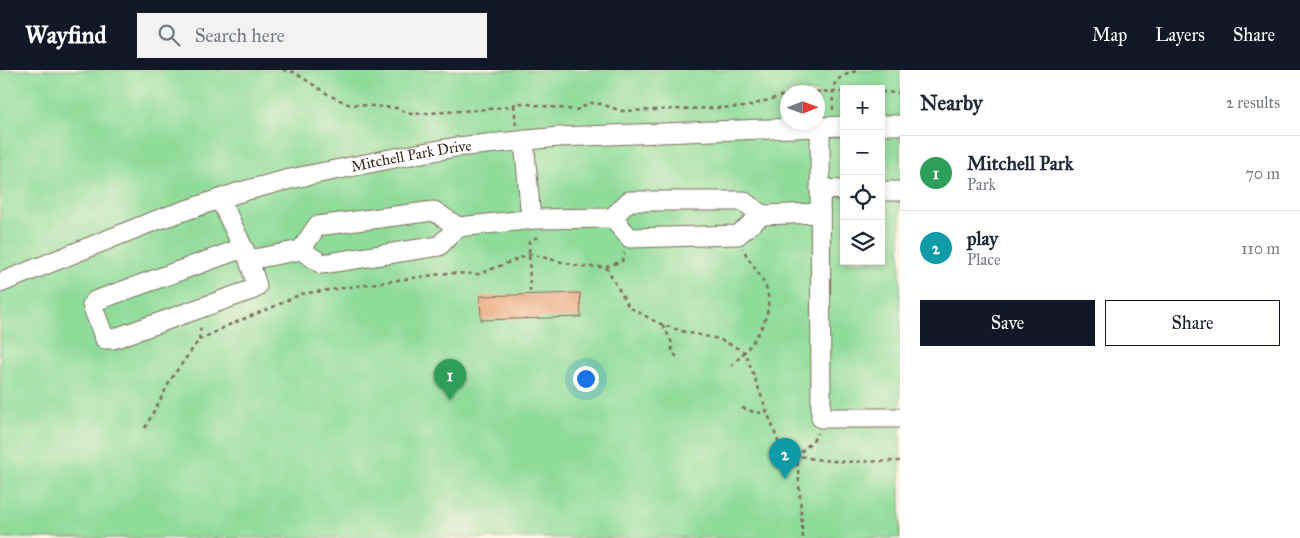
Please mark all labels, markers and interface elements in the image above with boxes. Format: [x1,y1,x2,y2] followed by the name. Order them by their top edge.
[137,13,487,58] search box
[25,20,107,50] text: Wayfind
[155,21,183,49] icon: search
[195,24,285,47] text: Search here
[1092,24,1127,46] text: Map
[1155,24,1205,46] text: Layers
[1233,24,1275,46] text: Share
[780,85,825,130] north arrow
[840,85,885,265] map controls
[840,85,885,130] button: +
[920,90,983,116] text: Nearby
[1226,93,1280,112] text: 2 results
[840,130,885,175] button: −
[349,137,472,176] street label: Mitchell Park Drive
[967,152,1074,175] text: Mitchell Park
[933,164,939,183] text: 1
[1245,164,1280,183] text: 70 m
[840,175,885,220] button: locate
[967,175,996,194] text: Park
[840,220,885,265] button: layers
[967,227,998,250] text: play
[932,239,940,258] text: 2
[1241,239,1280,258] text: 110 m
[967,250,1001,269] text: Place
[920,300,1095,346] button: Save
[1105,300,1280,346] button: Share
[434,359,466,400] pin: 1
[573,366,599,392] your location
[769,438,801,479] pin: 2

